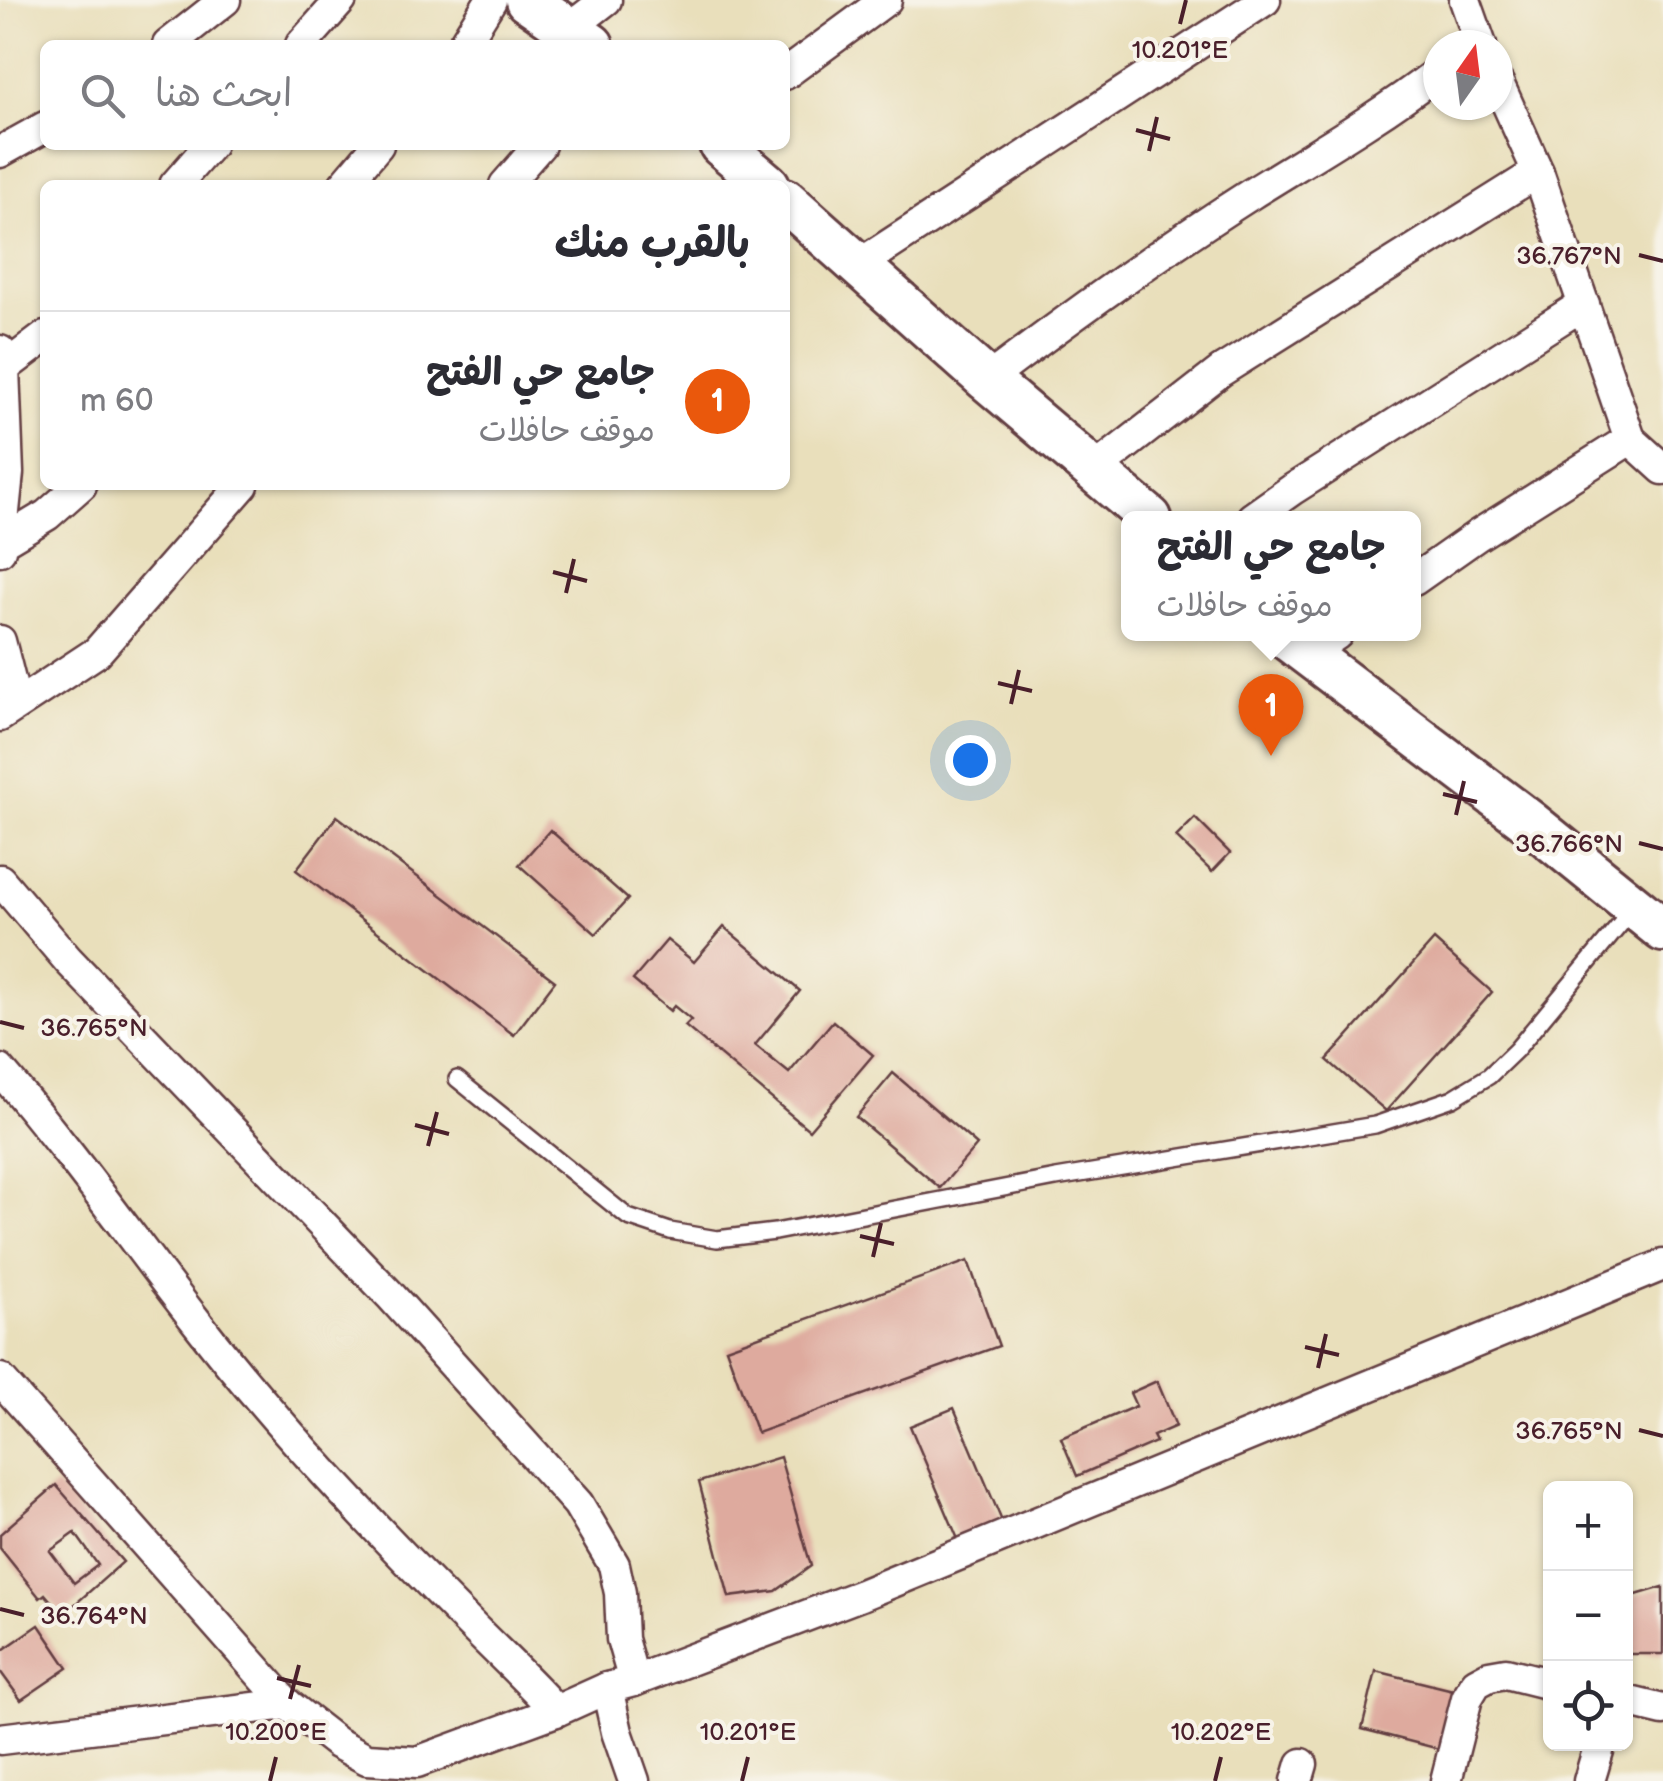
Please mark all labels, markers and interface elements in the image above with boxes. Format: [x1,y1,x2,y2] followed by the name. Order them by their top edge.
[1423,30,1513,120] north arrow
[1132,35,1228,66] text: 10.201°E
[40,40,790,150] search box
[75,68,130,123] icon: search
[155,72,292,117] text: ابحث هنا
[554,219,750,270] text: بالقرب منك
[1516,241,1622,272] text: 36.767°N
[426,351,655,396] text: جامع حي الفتح
[80,382,153,421] text: 60 m
[711,382,724,421] text: 1
[479,412,655,451] text: موقف حافلات
[1121,511,1421,641] popup
[1156,526,1386,571] text: جامع حي الفتح
[1156,587,1333,626] text: موقف حافلات
[1238,674,1304,756] pin: 1
[945,735,996,786] your location
[1515,829,1623,860] text: 36.766°N
[40,1013,148,1044] text: 36.765°N
[1515,1416,1623,1447] text: 36.765°N
[1543,1481,1633,1751] map controls
[1543,1481,1633,1571] button: +
[1543,1571,1633,1661] button: −
[40,1601,148,1632] text: 36.764°N
[1543,1661,1633,1751] button: locate
[225,1717,327,1748] text: 10.200°E
[700,1717,796,1748] text: 10.201°E
[1171,1717,1271,1748] text: 10.202°E

